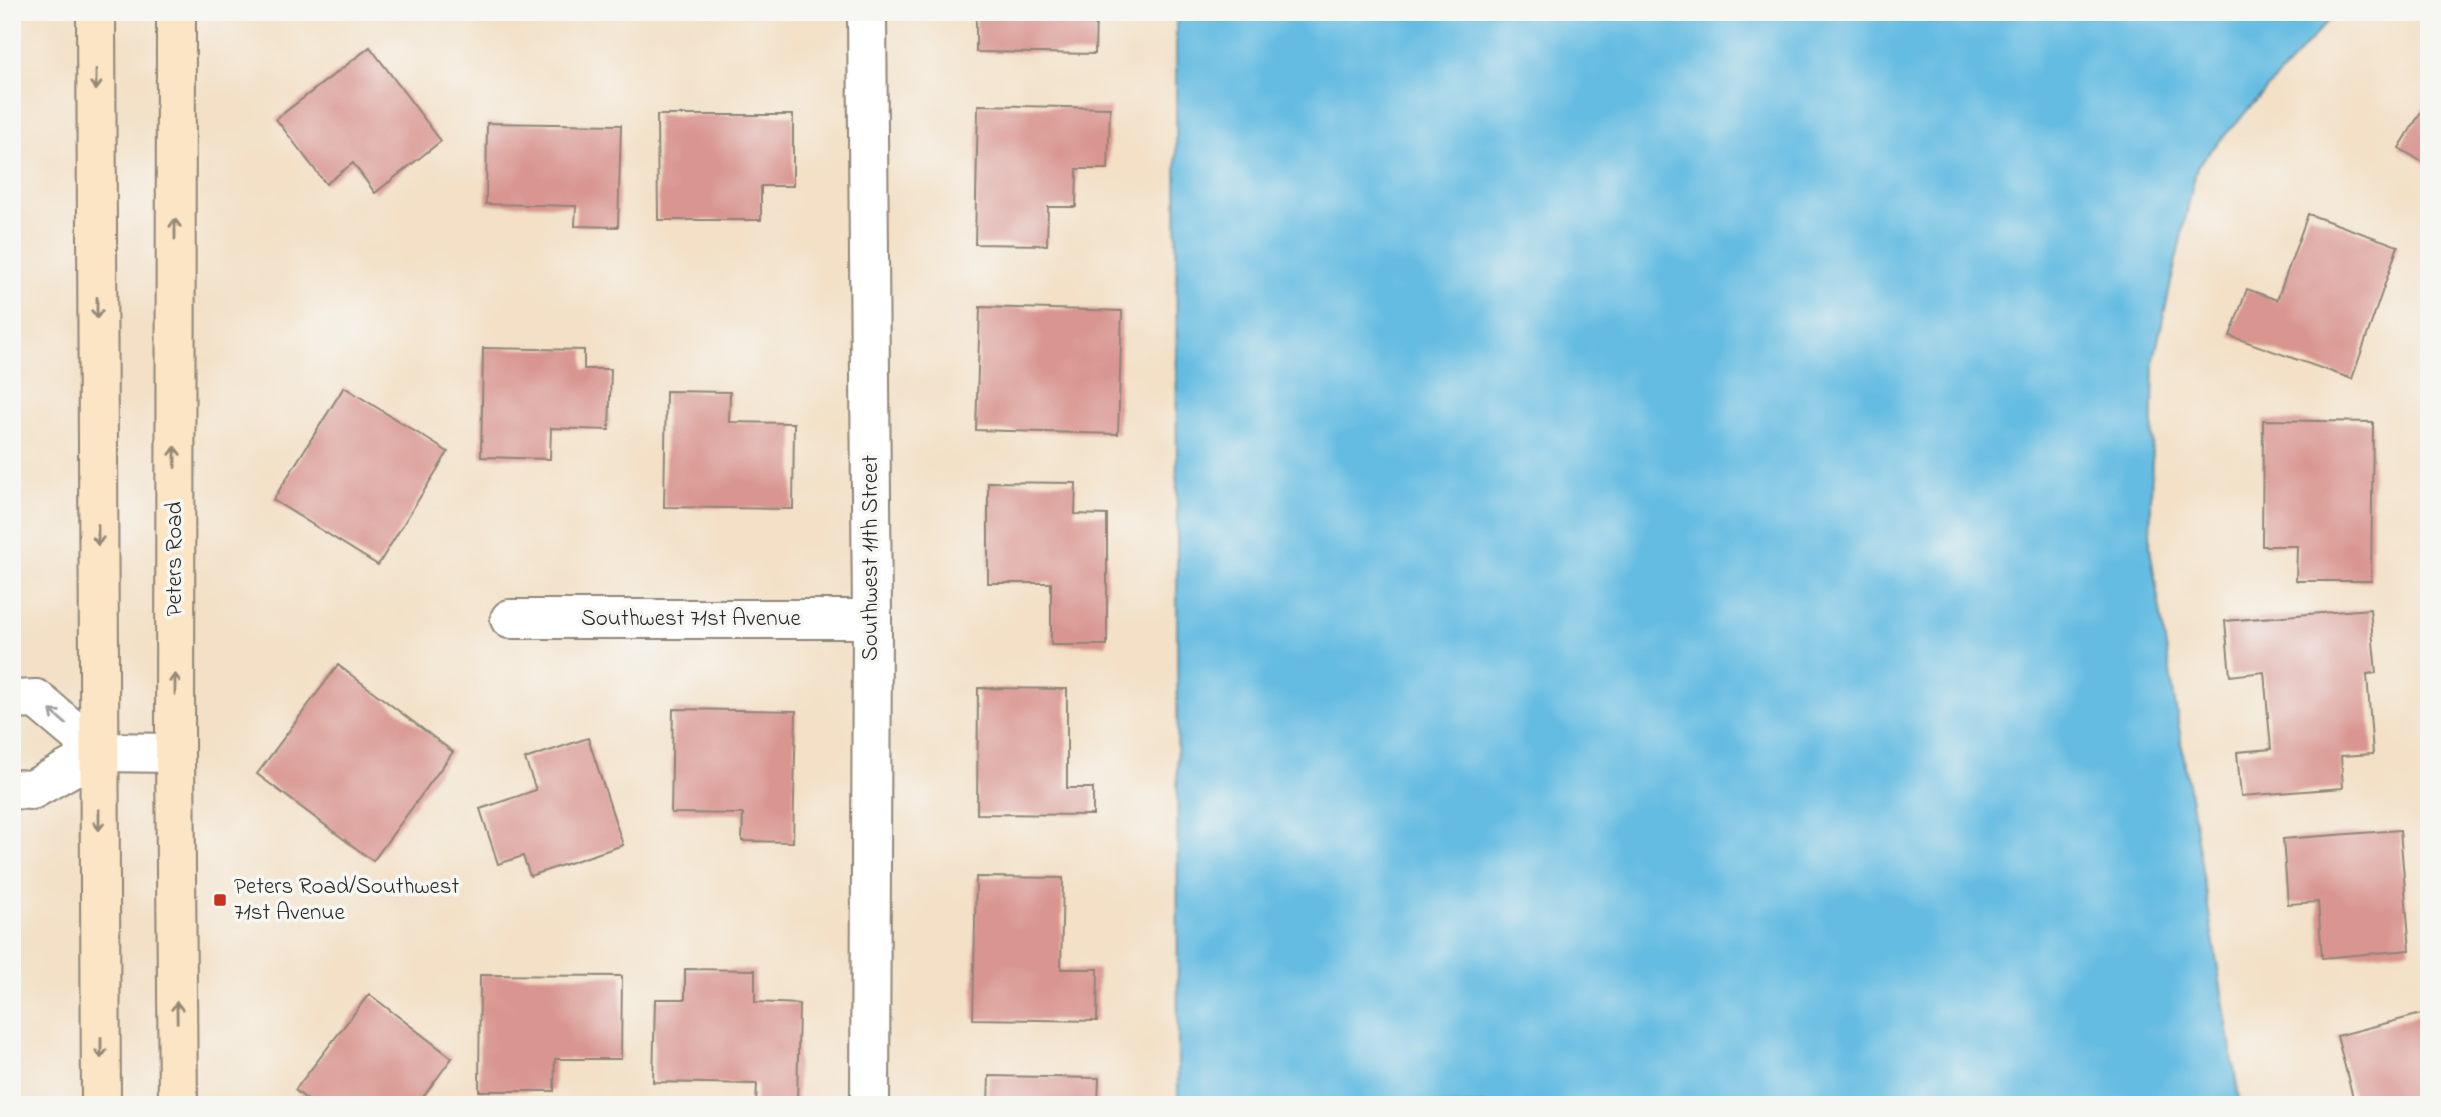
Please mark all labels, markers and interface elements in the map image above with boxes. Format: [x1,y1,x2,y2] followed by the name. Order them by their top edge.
[89,69,103,92] one-way arrow
[168,218,182,241] one-way arrow
[90,296,104,319] one-way arrow
[168,446,182,469] one-way arrow
[855,455,888,661] street label: Southwest 11th Street
[159,501,192,616] street label: Peters Road
[91,524,105,547] one-way arrow
[581,603,802,636] street label: Southwest 71st Avenue
[168,673,182,696] one-way arrow
[50,710,68,725] one-way arrow
[92,809,106,832] one-way arrow
[234,871,460,930] place label: Peters Road/Southwest 71st Avenue
[212,892,228,908] marker: Peters Road/Southwest 71st Avenue
[170,1001,184,1024] one-way arrow
[94,1036,108,1059] one-way arrow

